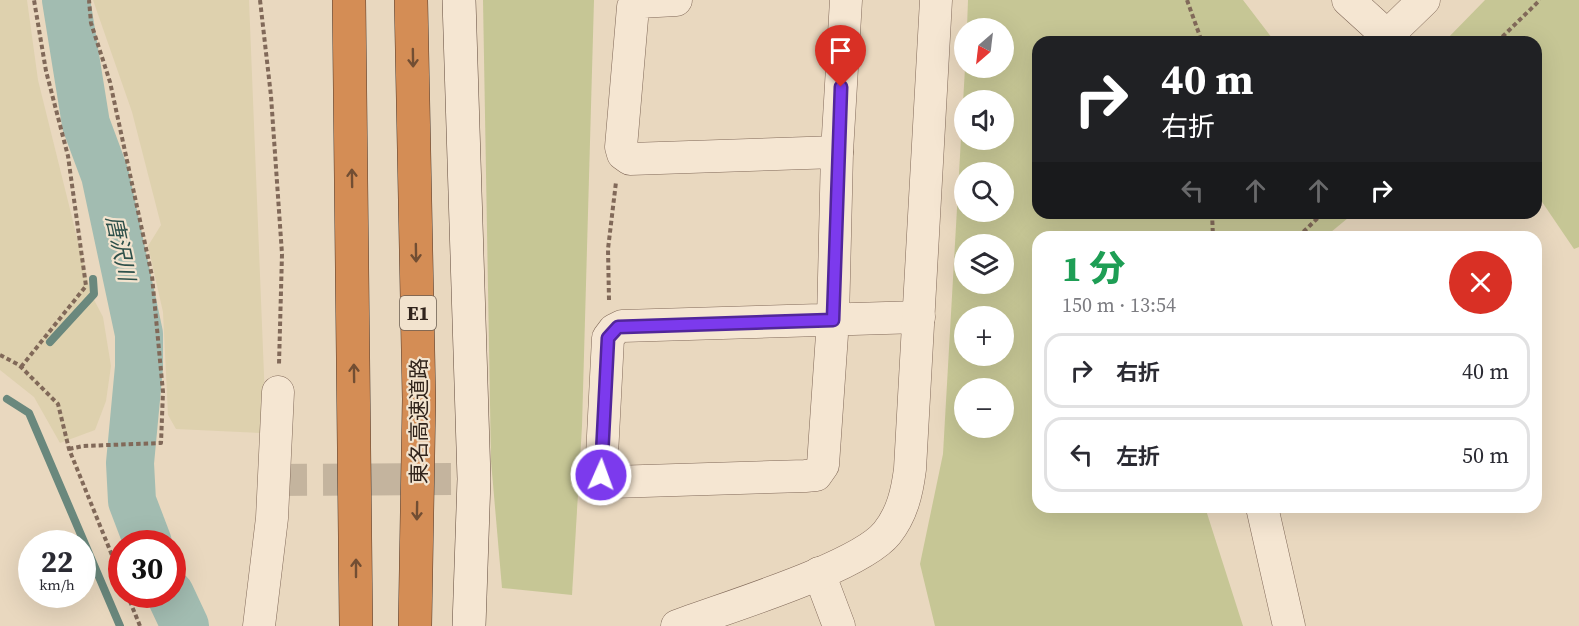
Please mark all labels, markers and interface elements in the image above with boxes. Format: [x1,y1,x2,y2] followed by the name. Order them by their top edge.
[954,18,1014,78] north arrow
[954,18,1014,438] map controls
[815,25,866,87] pin
[824,34,857,67] icon: arrive
[407,48,419,68] one-way arrow
[1161,50,1254,108] text: 40 m
[1062,60,1140,138] icon: right
[954,90,1014,150] button: sound
[1161,108,1215,145] text: 右折
[954,162,1014,222] button: search
[346,168,357,188] one-way arrow
[1176,174,1209,207] icon: left
[1239,174,1272,207] icon: ahead
[1302,174,1335,207] icon: ahead
[1365,174,1398,207] icon: right
[99,213,143,285] water label: 唐沢川
[954,234,1014,294] button: layers
[411,243,422,263] one-way arrow
[1062,244,1125,293] text: 1 分
[1449,251,1512,314] button: close
[1062,291,1176,319] text: 150 m · 13:54
[400,296,436,330] road number: E1
[954,306,1014,366] button: +
[1065,354,1098,387] icon: right
[1462,356,1509,386] text: 40 m
[1116,357,1160,387] text: 右折
[404,358,433,484] street label: 東名高速道路
[348,363,360,383] one-way arrow
[954,378,1014,438] button: −
[1065,438,1098,471] icon: left
[1462,440,1509,470] text: 50 m
[1116,441,1160,471] text: 左折
[569,443,633,507] position arrow
[411,501,423,521] one-way arrow
[108,530,186,608] speed limit sign: 30
[41,541,73,582] text: 22
[350,558,362,578] one-way arrow
[39,574,75,595] text: km/h

